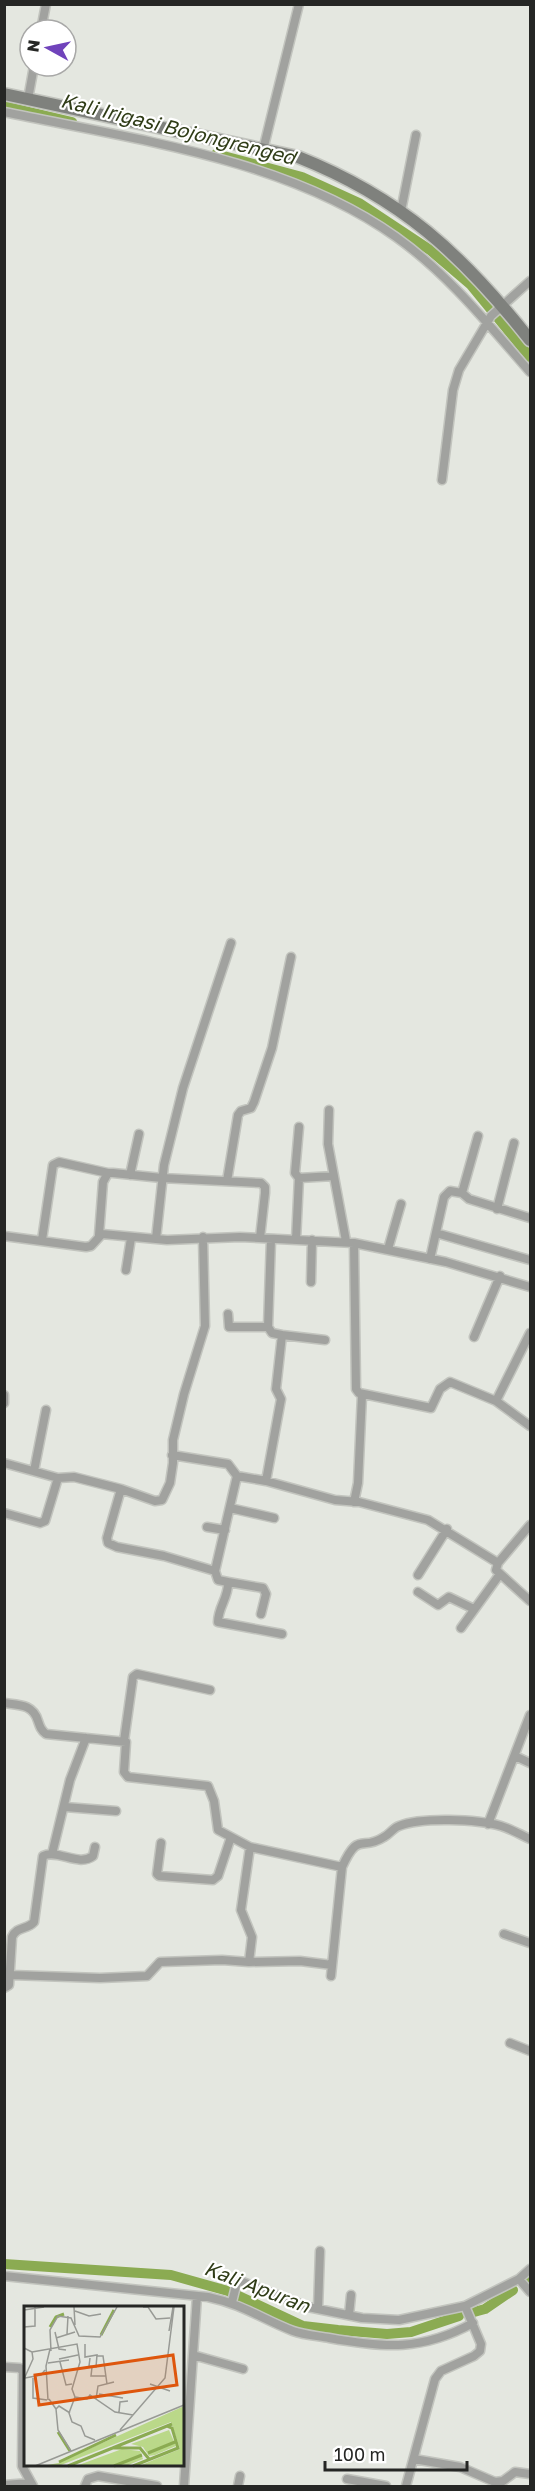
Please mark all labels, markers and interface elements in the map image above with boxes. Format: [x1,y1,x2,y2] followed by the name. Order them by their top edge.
[18,18,78,78] north arrow
[22,38,44,53] text: N
[58,87,301,170] water label: Kali Irigasi Bojongrenged
[201,2255,314,2317] water label: Kali Apuran
[24,2306,184,2467] inset map
[325,2434,468,2472] scale bar
[334,2443,385,2465] text: 100 m

